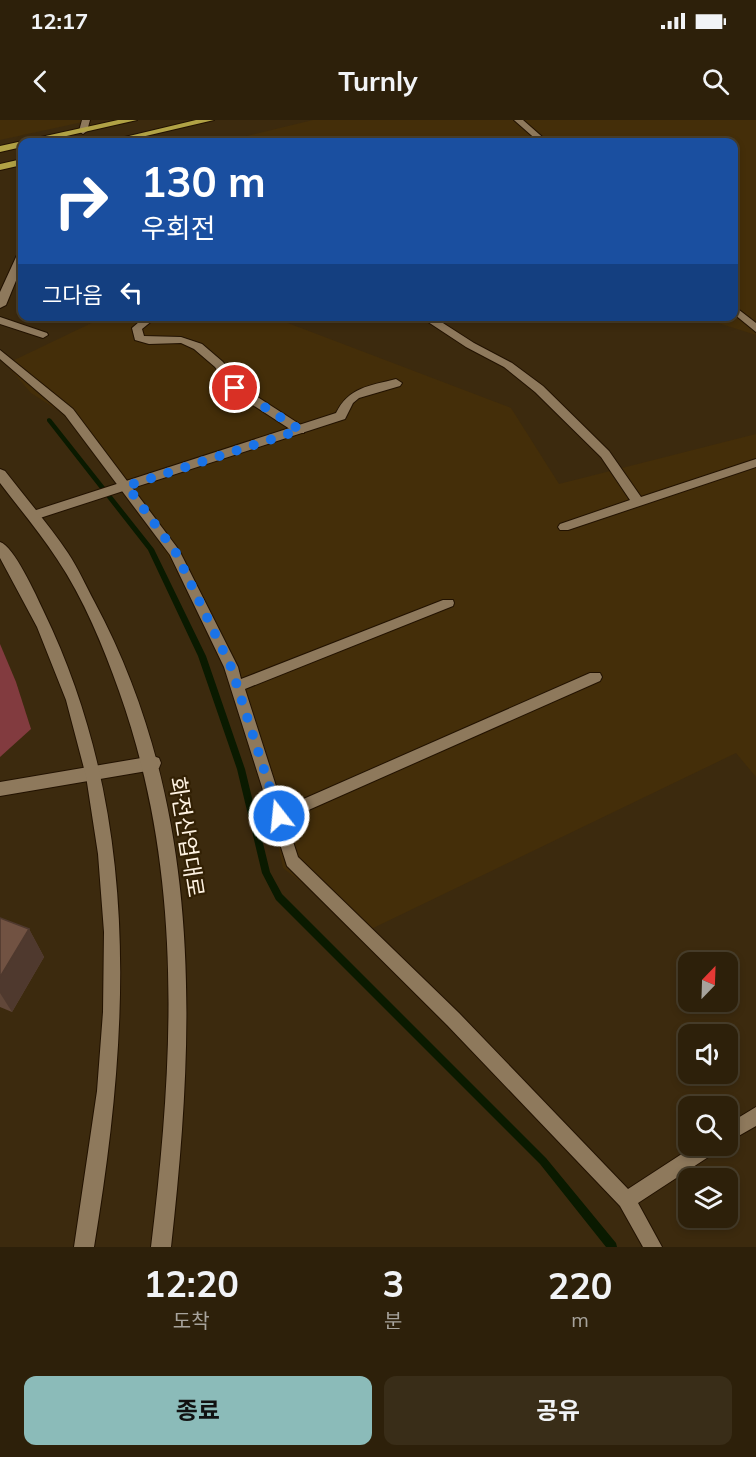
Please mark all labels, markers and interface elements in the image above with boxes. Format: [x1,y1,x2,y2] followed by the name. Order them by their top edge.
[30,7,88,35] text: 12:17
[338,64,418,98] text: Turnly
[24,65,57,98] icon: back
[699,65,732,98] icon: search
[141,155,266,208] text: 130 m
[42,162,120,240] icon: right
[141,211,216,245] text: 우회전
[115,276,148,309] icon: left
[42,281,103,309] text: 그다음
[209,362,260,413] pin
[218,371,251,404] icon: arrive
[164,775,210,899] street label: 화전산업대로
[247,784,311,848] position arrow
[678,952,738,1012] north arrow
[678,952,738,1228] map controls
[678,1024,738,1084] button: sound
[678,1096,738,1156] button: search
[678,1168,738,1228] button: layers
[144,1261,239,1306] text: 12:20
[382,1261,404,1306] text: 3
[548,1263,612,1308] text: 220
[571,1307,589,1332] text: m
[173,1308,210,1333] text: 도착
[384,1308,402,1333] text: 분
[24,1376,372,1445] button: 종료
[384,1376,732,1445] button: 공유

